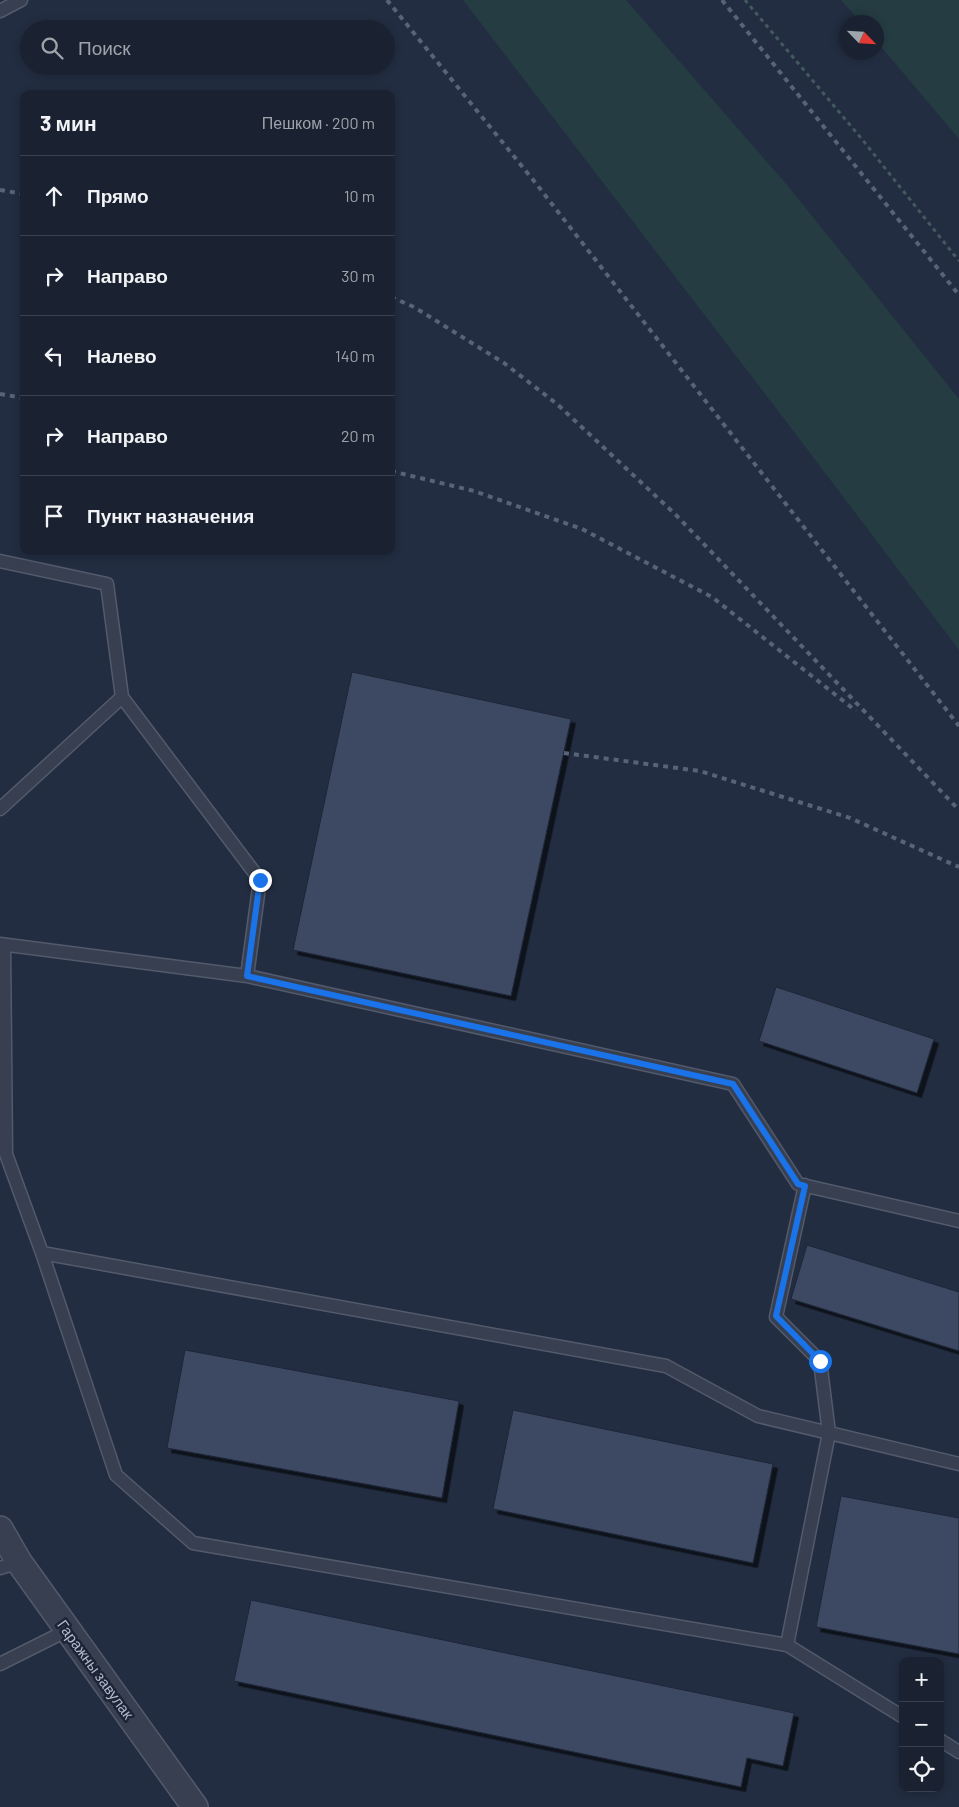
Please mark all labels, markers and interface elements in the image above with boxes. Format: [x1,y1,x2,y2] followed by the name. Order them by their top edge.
[839,15,884,60] north arrow
[20,20,395,75] search box
[38,34,66,62] icon: search
[78,36,131,59] text: Поиск
[40,110,97,135] text: 3 мин
[262,113,375,132] text: Пешком · 200 m
[40,182,68,210] icon: ahead
[87,184,149,207] text: Прямо
[344,186,375,205] text: 10 m
[40,262,68,290] icon: right
[87,264,168,287] text: Направо
[341,266,375,285] text: 30 m
[40,342,68,370] icon: left
[87,344,157,367] text: Налево
[335,346,375,365] text: 140 m
[40,422,68,450] icon: right
[87,424,168,447] text: Направо
[341,426,375,445] text: 20 m
[40,502,68,530] icon: arrive
[87,504,254,527] text: Пункт назначения
[249,869,272,892] route end
[809,1350,832,1373] route start
[54,1616,138,1722] street label: Гаражны завулак
[899,1657,944,1792] map controls
[899,1657,944,1702] button: +
[899,1702,944,1747] button: −
[899,1747,944,1792] button: locate

